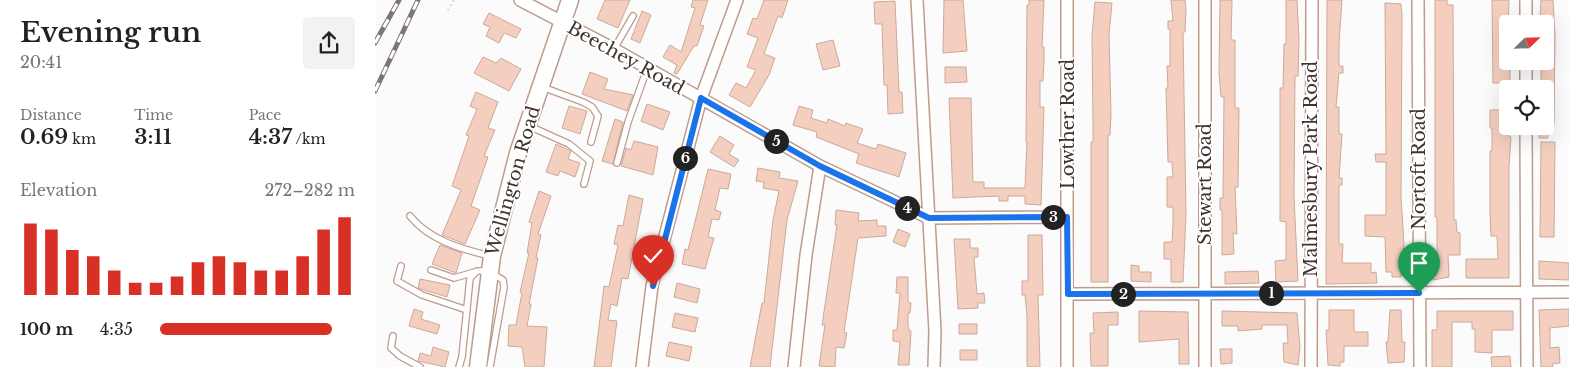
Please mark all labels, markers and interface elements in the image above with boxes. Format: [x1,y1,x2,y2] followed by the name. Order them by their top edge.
[20,15,201,50] text: Evening run
[1499,15,1554,70] north arrow
[1499,15,1554,135] map controls
[303,17,355,69] button: share
[564,17,688,99] street label: Beechey Road
[20,52,62,72] text: 20:41
[1057,59,1079,189] street label: Lowther Road
[1300,61,1322,277] street label: Malmesbury Park Road
[1499,80,1554,135] button: locate
[481,103,545,260] street label: Wellington Road
[20,106,82,124] text: Distance
[134,106,173,124] text: Time
[249,106,281,124] text: Pace
[1408,108,1430,230] street label: Nortoft Road
[1194,123,1216,245] street label: Stewart Road
[20,124,68,150] text: 0.69
[134,124,172,150] text: 3:11
[249,124,292,150] text: 4:37
[763,128,789,154] pin: 5
[68,130,96,148] text: km
[292,130,326,148] text: /km
[772,132,781,150] text: 5
[673,146,697,170] pin: 6
[681,149,690,167] text: 6
[20,180,97,200] text: Elevation
[265,180,355,200] text: 272–282 m
[895,196,919,220] pin: 4
[903,199,912,217] text: 4
[1041,204,1065,230] pin: 3
[1049,208,1058,226] text: 3
[632,235,674,286] pin
[639,242,667,270] icon: check
[1398,242,1440,293] pin
[1405,249,1433,277] icon: arrive
[1259,280,1283,306] pin: 1
[1111,282,1135,306] pin: 2
[1268,284,1275,302] text: 1
[1119,285,1128,303] text: 2
[20,319,73,339] text: 100 m
[100,319,133,339] text: 4:35

